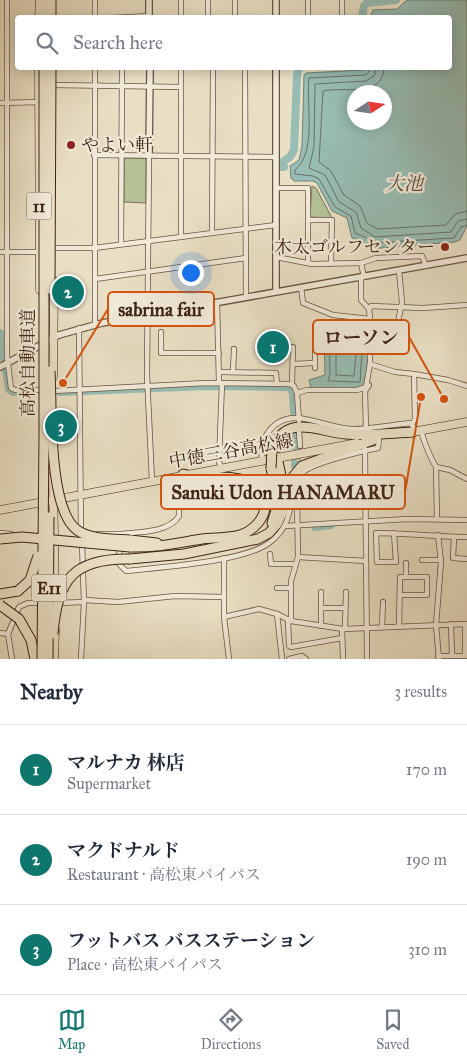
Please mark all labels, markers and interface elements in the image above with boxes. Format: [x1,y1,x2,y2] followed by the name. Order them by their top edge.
[15,15,452,70] search box
[33,29,61,57] icon: search
[73,31,163,54] text: Search here
[347,85,392,130] north arrow
[81,134,153,156] place label: やよい軒
[65,139,77,151] marker: やよい軒
[385,172,425,195] water label: 大池
[26,192,52,220] road number: 11
[274,236,435,258] place label: 木太ゴルフセンター
[439,241,451,253] marker: 木太ゴルフセンター
[178,260,204,286] your location
[52,273,84,311] pin: 2
[108,292,214,326] callout: sabrina fair
[118,298,205,321] text: sabrina fair
[17,309,39,417] street label: 高松自動車道
[313,320,409,354] callout: ローソン
[323,326,399,349] text: ローソン
[257,328,289,366] pin: 1
[45,407,77,445] pin: 3
[167,429,295,473] street label: 中徳三谷高松線
[161,475,405,509] callout: Sanuki Udon HANAMARU
[171,481,396,504] text: Sanuki Udon HANAMARU
[32,574,66,602] road number: E11
[20,679,83,705] text: Nearby
[394,682,447,701] text: 3 results
[67,751,185,774] text: マルナカ 林店
[33,760,39,779] text: 1
[406,760,447,779] text: 170 m
[67,774,151,793] text: Supermarket
[67,839,180,862] text: マクドナルド
[32,850,40,869] text: 2
[406,850,447,869] text: 190 m
[67,865,261,884] text: Restaurant · 高松東バイパス
[67,929,315,952] text: フットバス バスステーション
[33,940,39,959] text: 3
[408,940,447,959] text: 310 m
[67,955,223,974] text: Place · 高松東バイパス
[58,1006,86,1053] tab: Map
[201,1006,261,1053] tab: Directions
[376,1006,409,1053] tab: Saved

